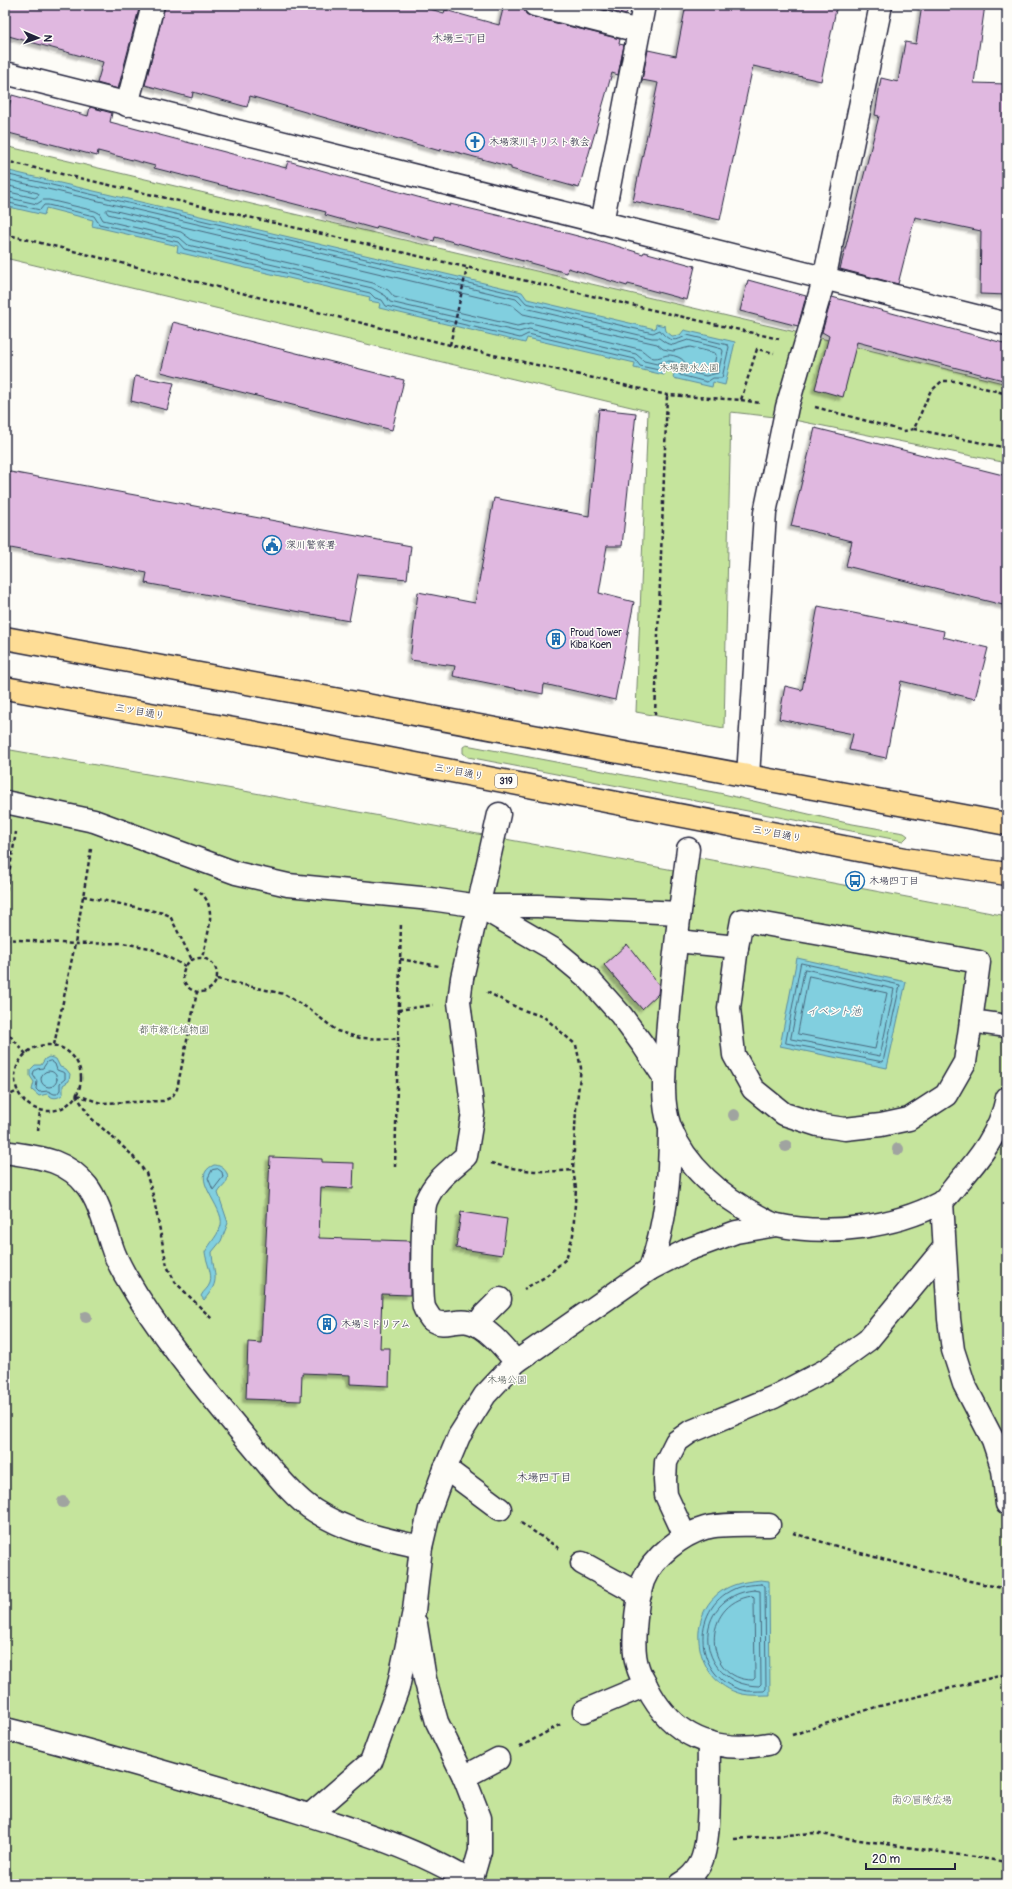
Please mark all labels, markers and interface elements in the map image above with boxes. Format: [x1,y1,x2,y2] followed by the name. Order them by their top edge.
[18,18,58,58] north arrow
[432,32,487,45] district label: 木場三丁目
[41,34,54,43] text: N
[464,131,486,153] church icon: 木場深川キリスト教会
[489,136,590,148] place label: 木場深川キリスト教会
[659,362,719,374] park label: 木場親水公園
[261,534,283,556] public building icon: 深川警察署
[286,539,336,551] place label: 深川警察署
[570,627,622,651] place label: Proud Tower Kiba Koen
[545,628,567,650] building icon: Proud Tower Kiba Koen
[114,702,166,722] street label: 三ツ目通り
[433,761,485,783] street label: 三ツ目通り
[495,774,517,788] road number: 319
[751,823,803,845] street label: 三ツ目通り
[844,870,866,892] bus stop icon: 木場四丁目
[869,875,919,887] place label: 木場四丁目
[807,1005,862,1018] water label: イベント池
[139,1024,209,1036] park label: 都市緑化植物園
[316,1313,338,1335] building icon: 木場ミドリアム
[341,1318,410,1330] place label: 木場ミドリアム
[487,1374,527,1386] park label: 木場公園
[517,1471,572,1484] district label: 木場四丁目
[892,1794,952,1806] park label: 南の冒険広場
[866,1845,955,1871] scale bar
[872,1852,901,1867] text: 20 m

